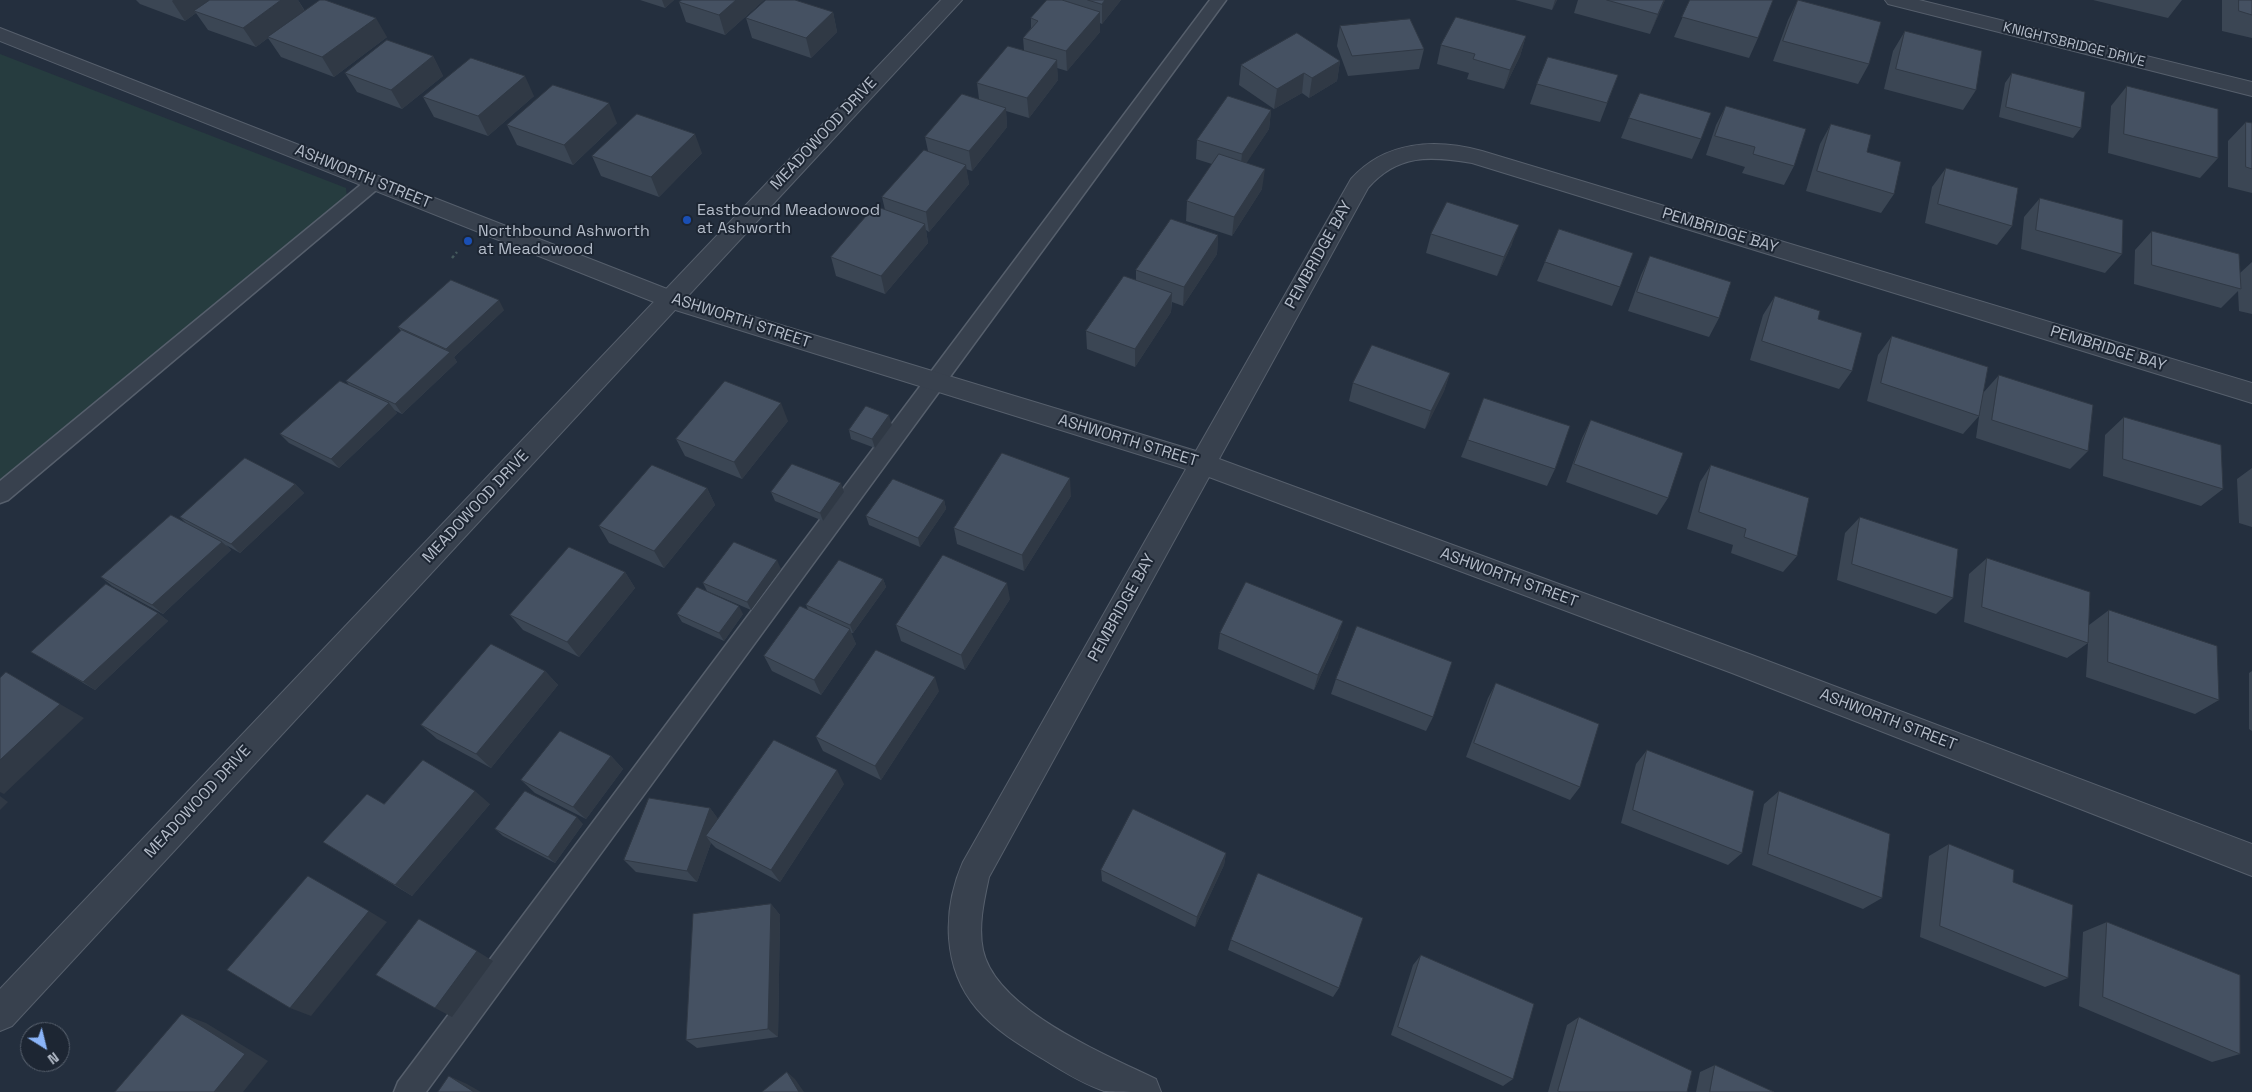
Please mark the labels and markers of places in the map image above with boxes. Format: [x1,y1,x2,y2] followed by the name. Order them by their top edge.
[697,201,880,239] place label: Eastbound Meadowood at Ashworth
[681,214,693,226] marker: Eastbound Meadowood at Ashworth
[478,222,650,260] place label: Northbound Ashworth at Meadowood
[462,235,474,247] marker: Northbound Ashworth at Meadowood

